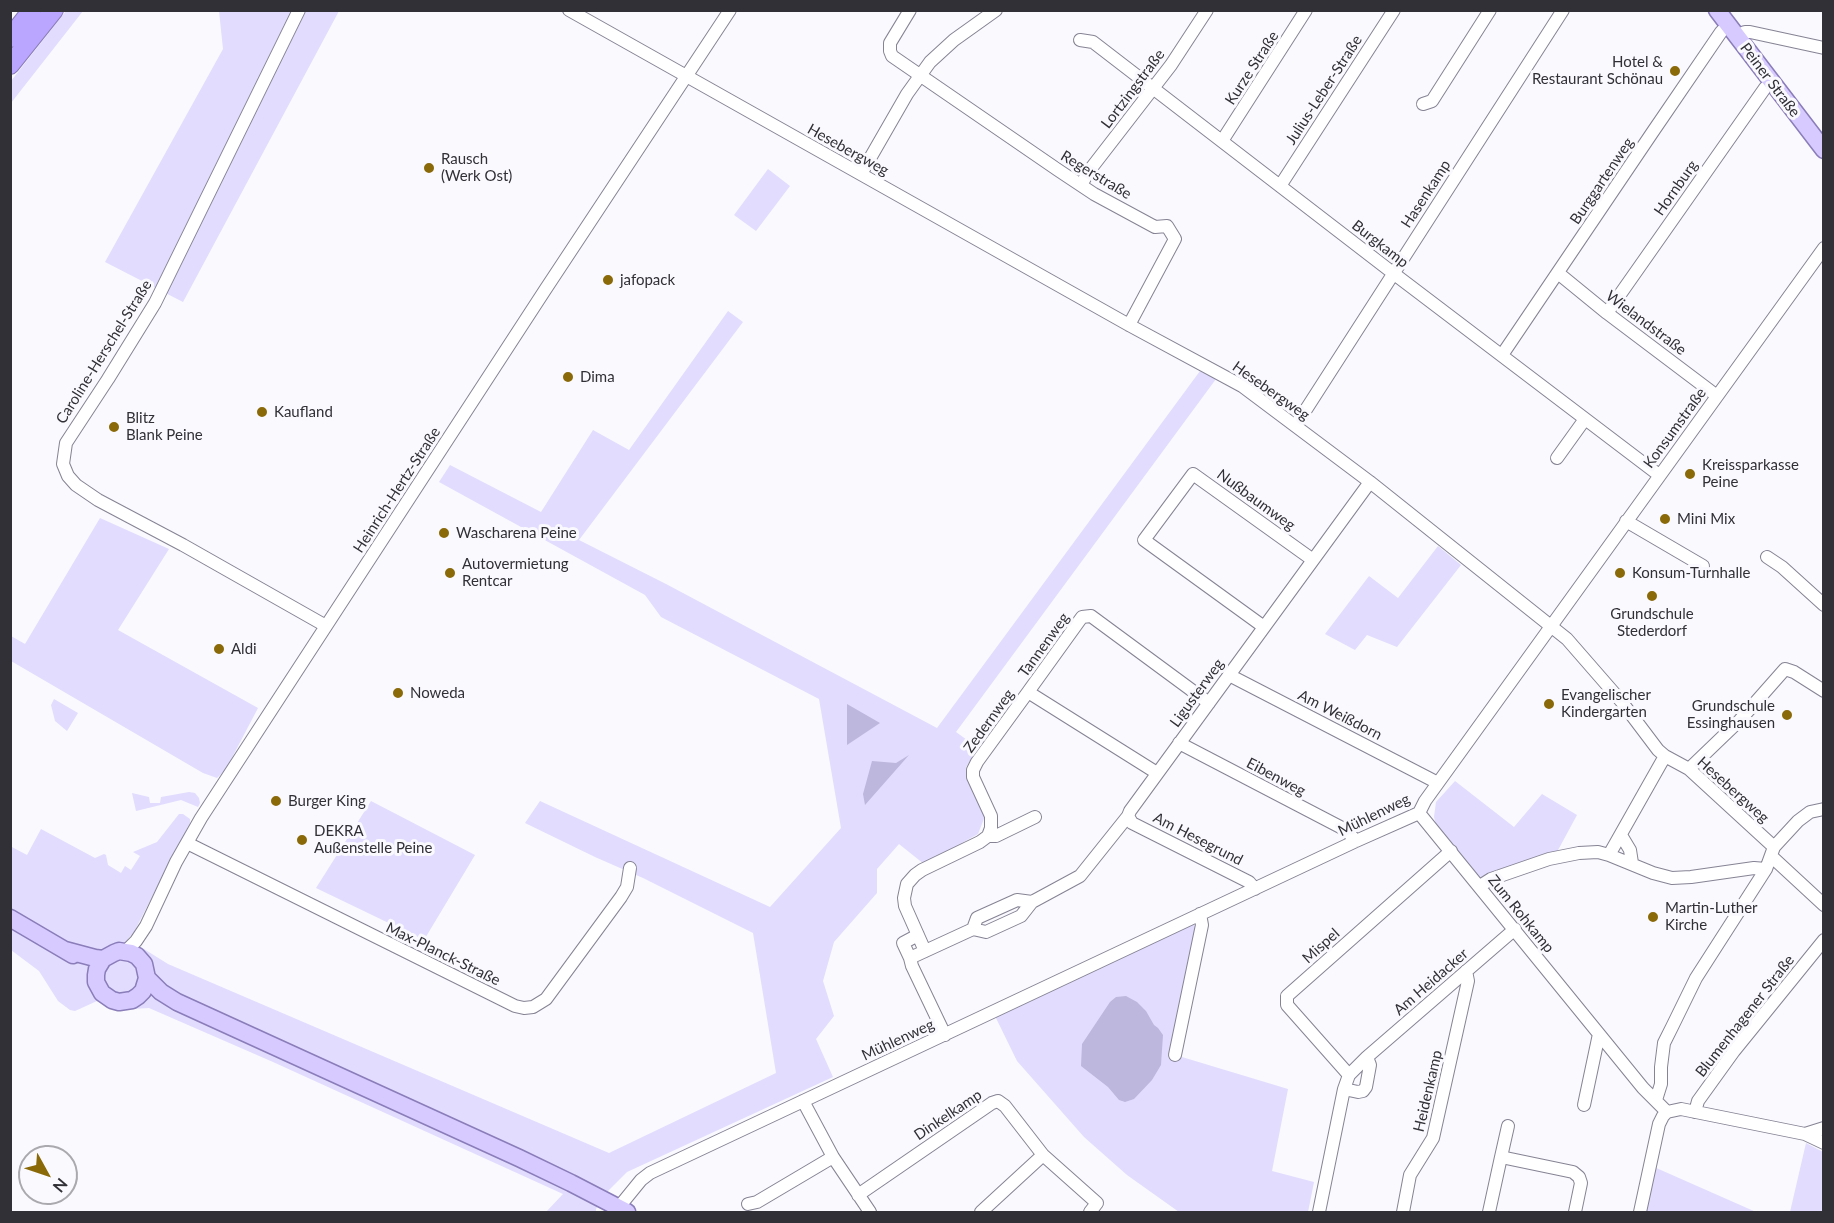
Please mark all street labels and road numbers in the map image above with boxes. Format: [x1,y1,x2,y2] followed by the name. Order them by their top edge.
[1221,28,1283,108] street label: Kurze Straße
[1282,32,1366,148] street label: Julius-Leber-Straße
[1736,39,1804,121] street label: Peiner Straße
[1097,46,1169,132] street label: Lortzingstraße
[804,120,892,180] street label: Hesebergweg
[1566,134,1638,228] street label: Burggartenweg
[1057,147,1135,203] street label: Regerstraße
[1397,157,1455,231] street label: Hasenkamp
[1650,157,1702,219] street label: Hornburg
[1348,216,1412,272] street label: Burgkamp
[52,277,156,427] street label: Caroline-Herschel-Straße
[1602,287,1690,359] street label: Wielandstraße
[1229,358,1313,424] street label: Hesebergweg
[1640,384,1710,472] street label: Konsumstraße
[350,424,444,556] street label: Heinrich-Hertz-Straße
[1213,466,1299,534] street label: Nußbaumweg
[1015,609,1073,681] street label: Tannenweg
[1166,655,1228,731] street label: Ligusterweg
[960,686,1018,756] street label: Zedernweg
[1295,686,1385,744] street label: Am Weißdorn
[1693,753,1773,827] street label: Hesebergweg
[1243,754,1309,800] street label: Eibenweg
[1335,790,1413,840] street label: Mühlenweg
[1150,809,1246,869] street label: Am Hesegrund
[1484,871,1558,957] street label: Zum Rohkamp
[383,919,503,989] street label: Max-Planck-Straße
[1299,925,1343,967] street label: Mispel
[1390,945,1472,1019] street label: Am Heidacker
[1692,951,1798,1081] street label: Blumenhagener Straße
[859,1015,937,1065] street label: Mühlenweg
[1410,1048,1446,1134] street label: Heidenkamp
[911,1086,985,1144] street label: Dinkelkamp

